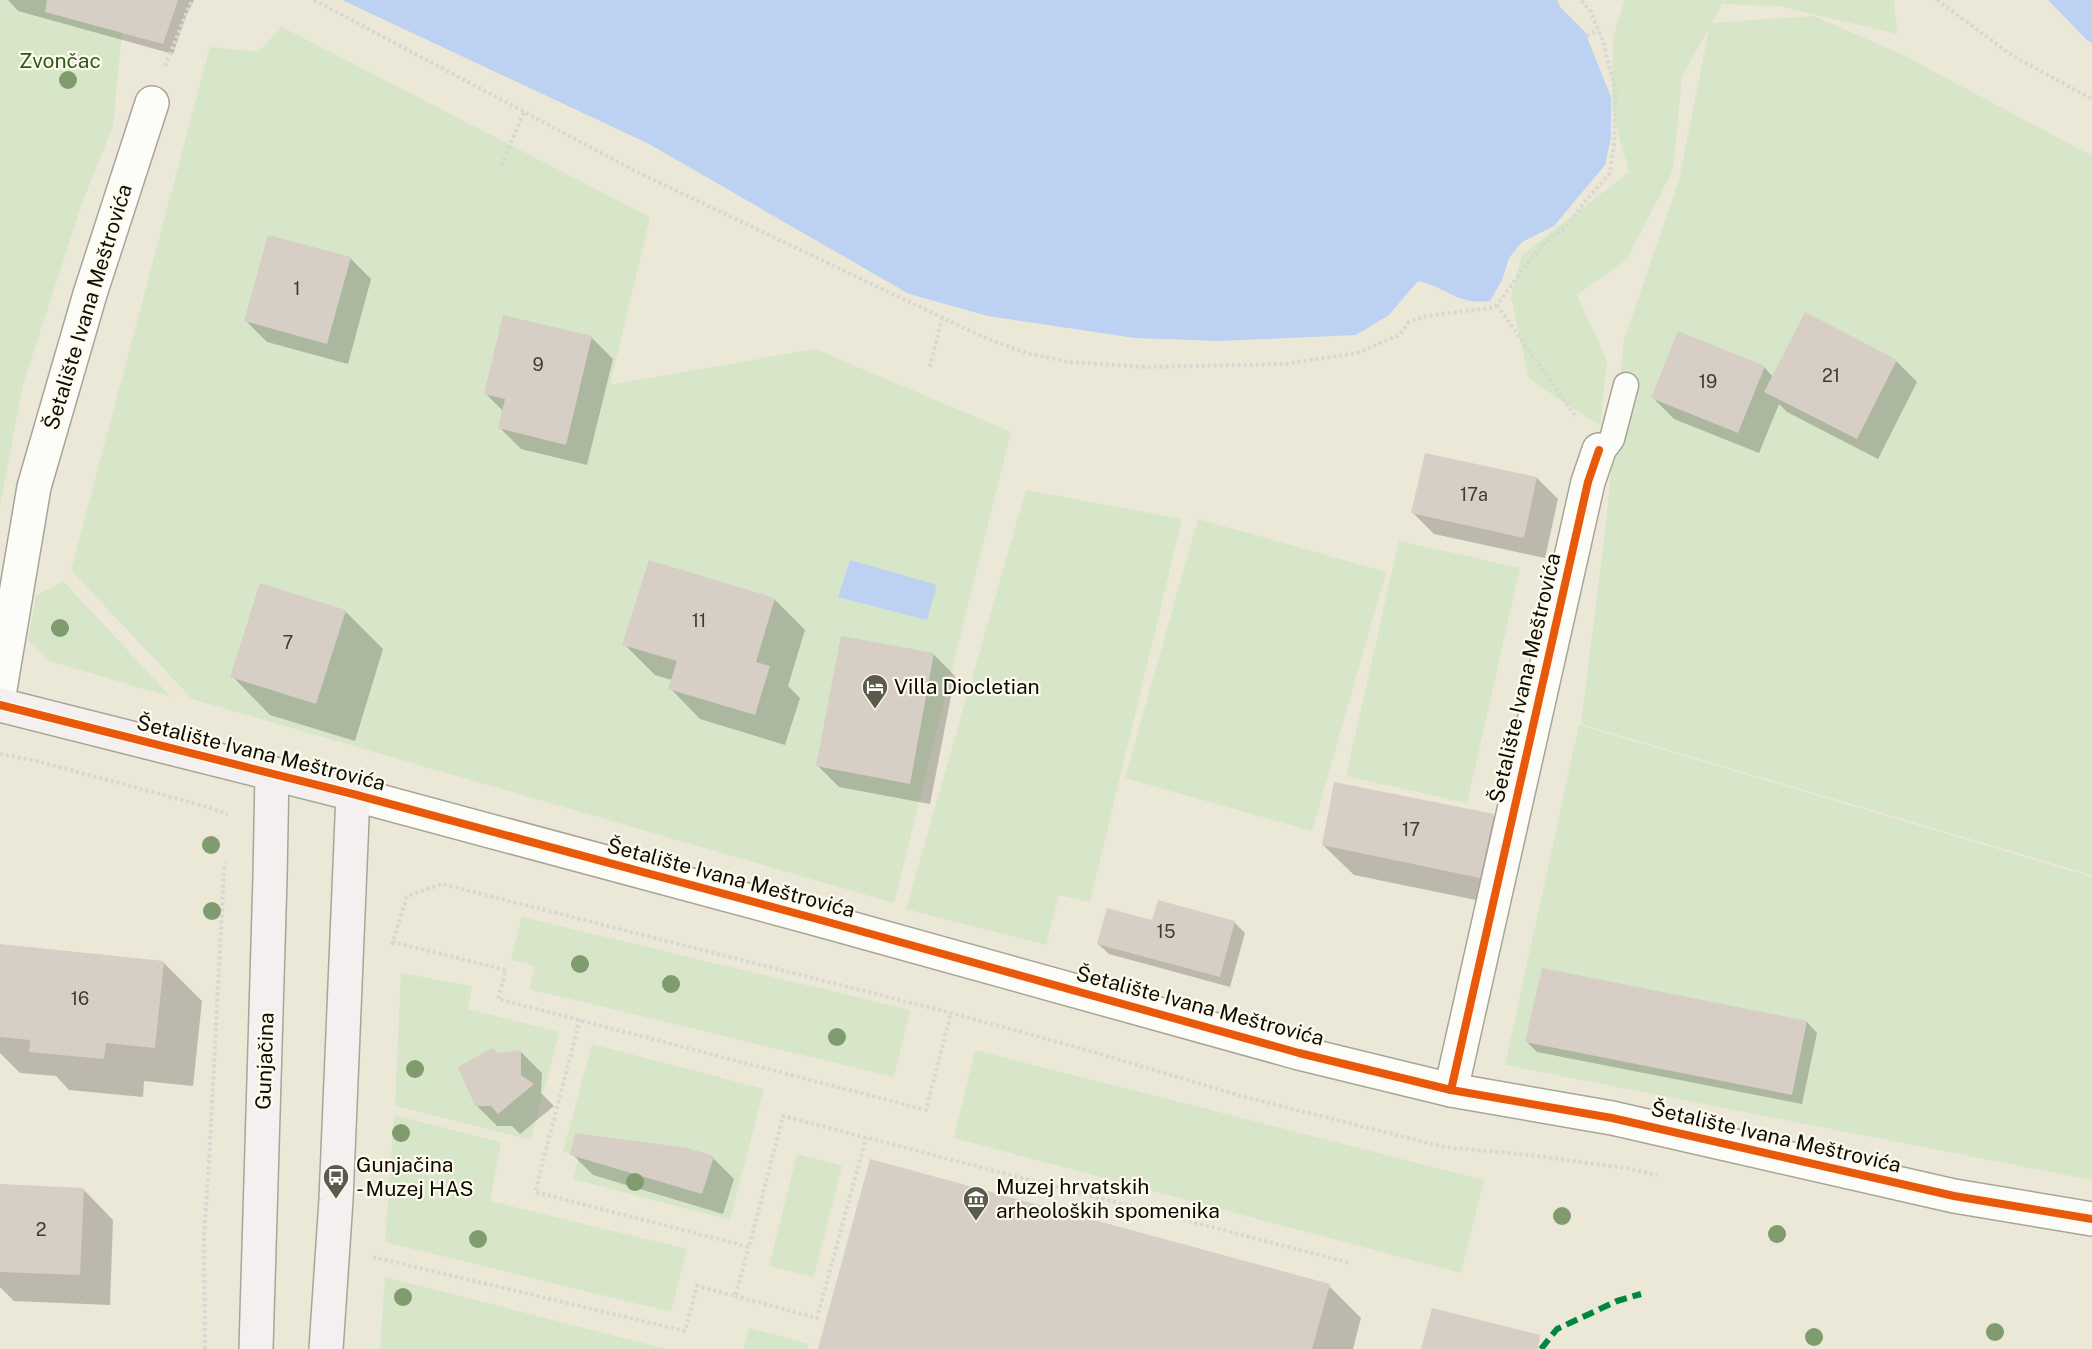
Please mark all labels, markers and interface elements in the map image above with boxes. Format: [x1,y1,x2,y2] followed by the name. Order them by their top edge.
[19,48,101,73] park label: Zvončac
[38,181,137,433] street label: Šetalište Ivana Meštrovića
[293,278,301,299] house number: 1
[532,354,544,375] house number: 9
[1822,365,1840,386] house number: 21
[1699,371,1717,392] house number: 19
[1460,484,1488,505] house number: 17a
[1484,551,1565,805] street label: Šetalište Ivana Meštrovića
[692,610,706,631] house number: 11
[283,632,293,653] house number: 7
[860,672,890,710] hotel icon: Villa Diocletian
[894,674,1040,699] place label: Villa Diocletian
[134,709,388,796] street label: Šetalište Ivana Meštrovića
[1402,819,1420,840] house number: 17
[604,832,858,923] street label: Šetalište Ivana Meštrovića
[1157,921,1175,942] house number: 15
[1073,960,1327,1051] street label: Šetalište Ivana Meštrovića
[71,988,89,1009] house number: 16
[250,1012,279,1110] street label: Gunjačina
[1649,1096,1903,1177] street label: Šetalište Ivana Meštrovića
[356,1152,474,1201] place label: Gunjačina - Muzej HAS
[321,1162,351,1200] bus stop icon: Gunjačina - Muzej HAS
[996,1174,1220,1223] place label: Muzej hrvatskih arheoloških spomenika
[961,1184,991,1222] museum icon: Muzej hrvatskih arheoloških spomenika
[36,1219,46,1240] house number: 2

